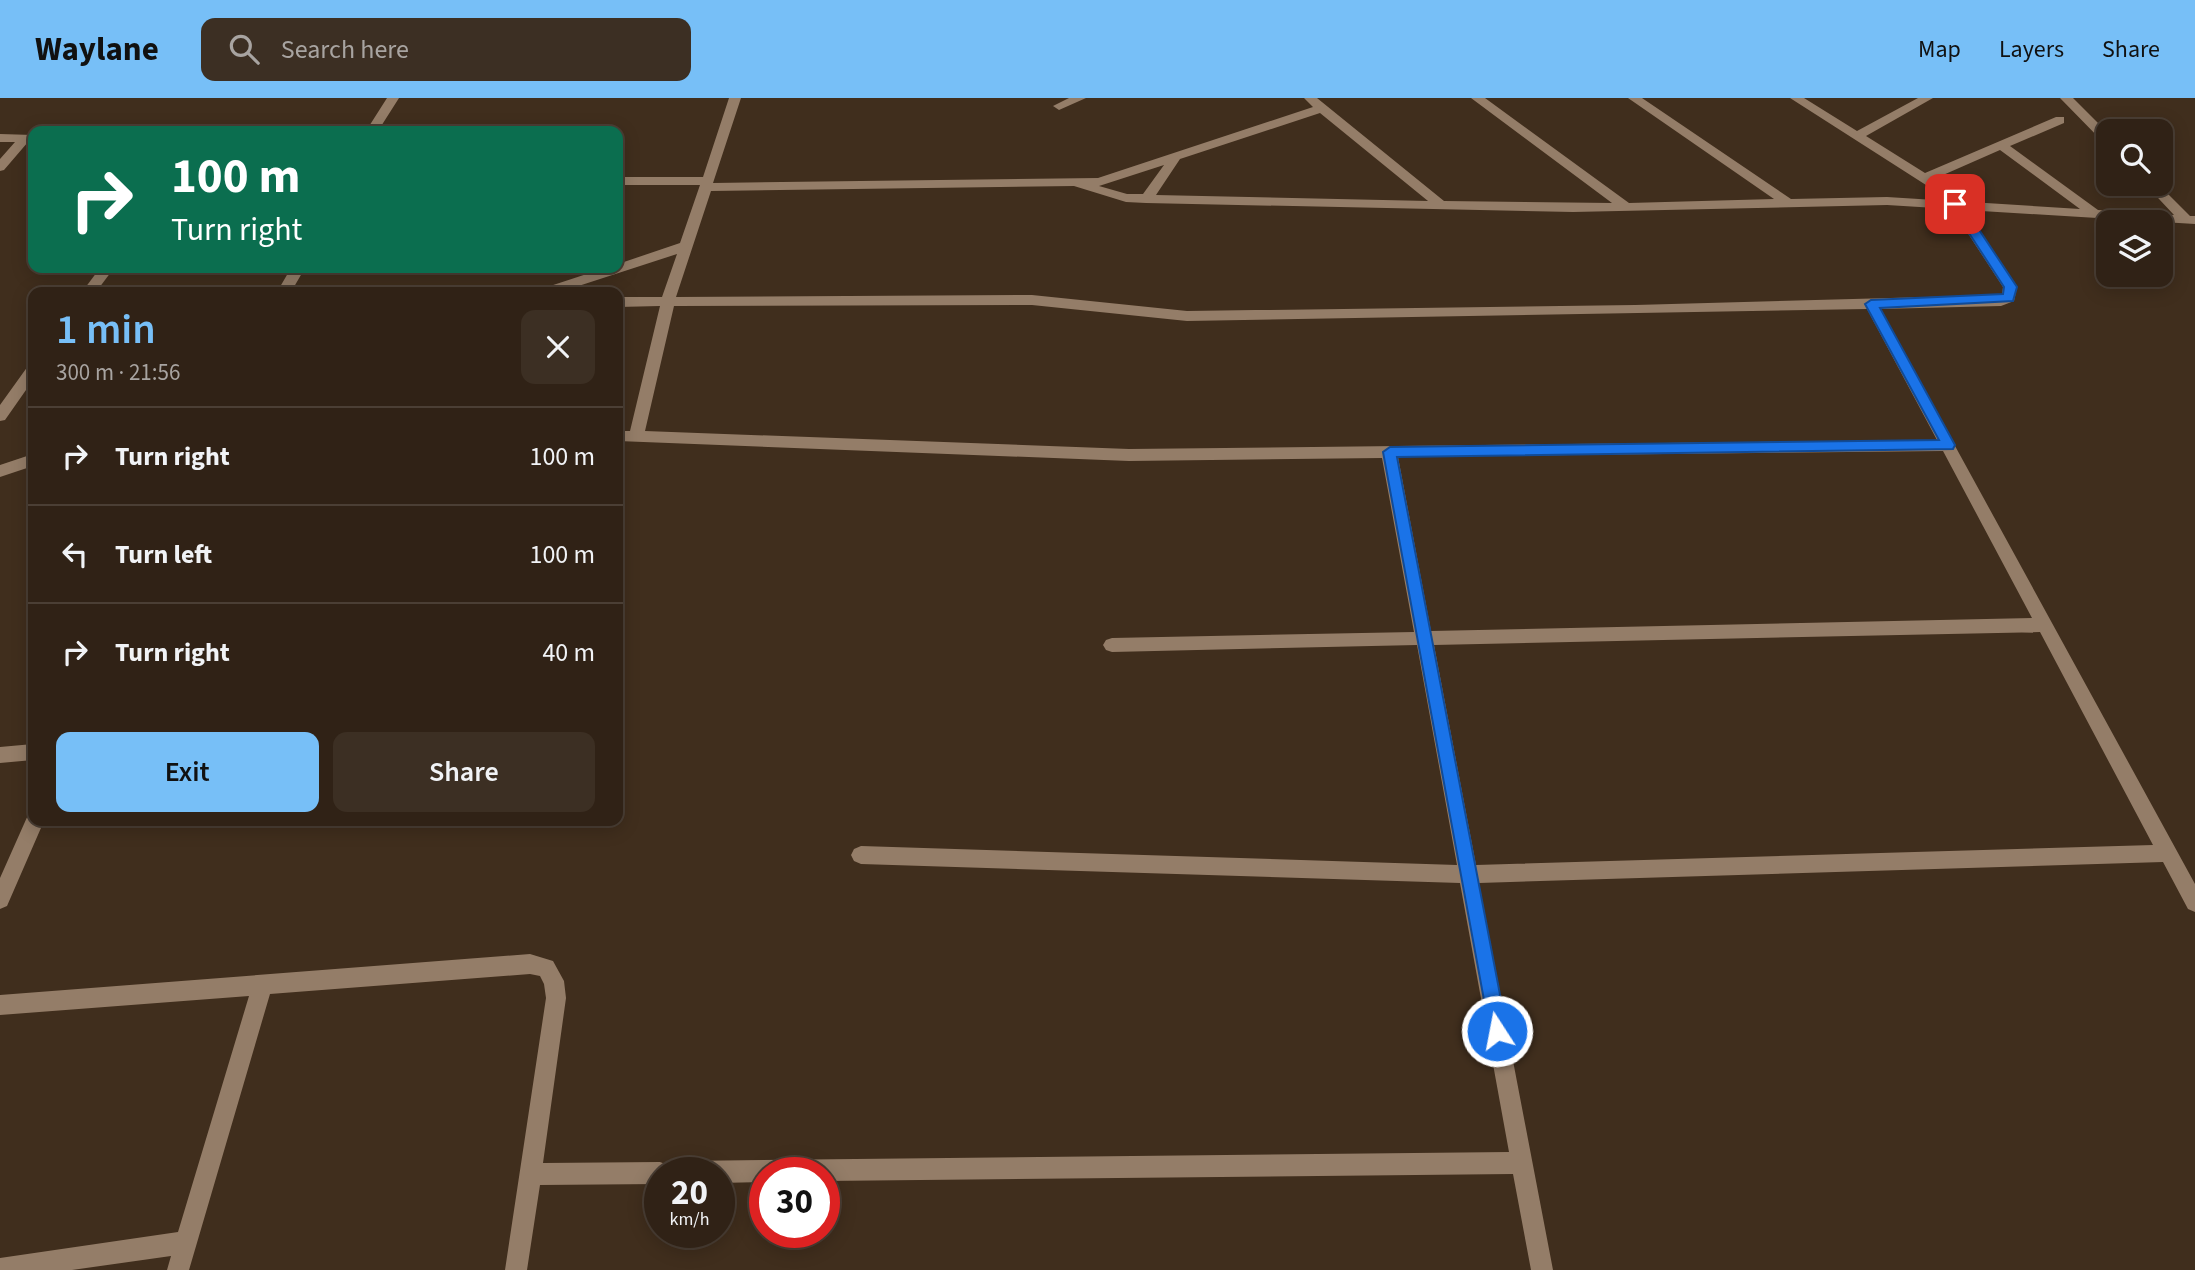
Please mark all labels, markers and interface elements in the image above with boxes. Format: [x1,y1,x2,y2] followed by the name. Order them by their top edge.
[201,18,691,81] search box
[35,26,159,73] text: Waylane
[225,30,263,68] icon: search
[281,31,409,68] text: Search here
[1918,32,1961,67] text: Map
[1999,32,2064,67] text: Layers
[2102,32,2160,67] text: Share
[2096,119,2173,287] map controls
[2096,119,2173,196] button: search
[171,142,300,212] text: 100 m
[56,154,147,245] icon: right
[1925,174,1985,234] pin
[1936,185,1974,223] icon: arrive
[171,207,302,253] text: Turn right
[2096,210,2173,287] button: layers
[56,300,156,360] text: 1 min
[521,310,595,384] button: close
[56,356,180,389] text: 300 m · 21:56
[56,437,94,475] icon: right
[115,438,230,475] text: Turn right
[529,438,595,475] text: 100 m
[56,535,94,573] icon: left
[115,536,212,573] text: Turn left
[529,536,595,573] text: 100 m
[56,633,94,671] icon: right
[115,634,230,671] text: Turn right
[542,634,595,671] text: 40 m
[56,732,319,812] button: Exit
[333,732,595,812] button: Share
[1460,994,1534,1068] position arrow
[749,1157,840,1248] speed limit sign: 30
[671,1168,708,1218] text: 20
[670,1207,709,1232] text: km/h

